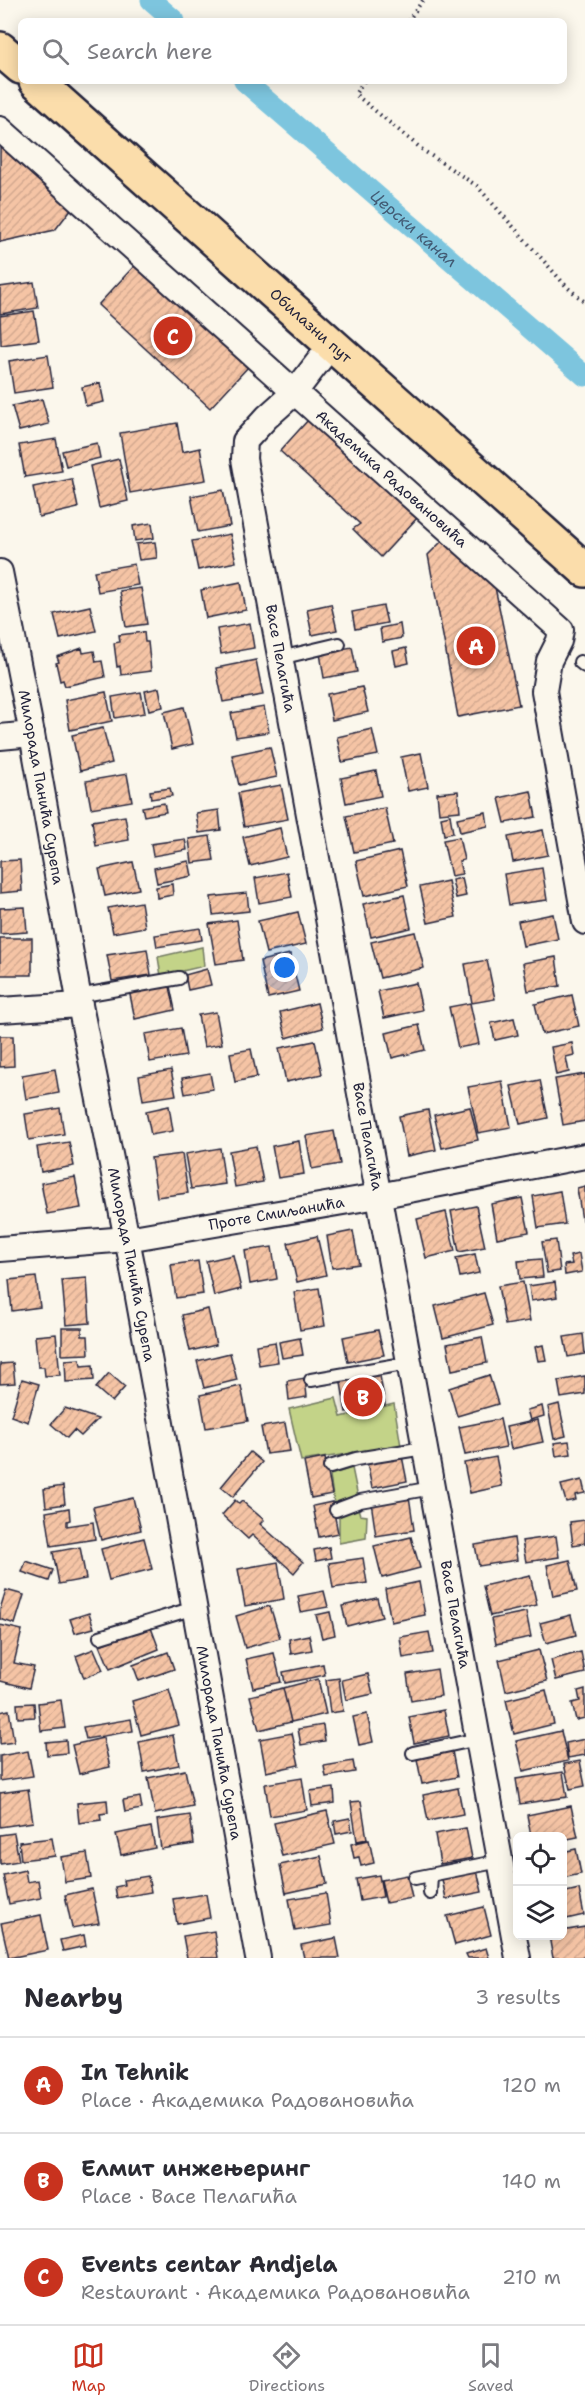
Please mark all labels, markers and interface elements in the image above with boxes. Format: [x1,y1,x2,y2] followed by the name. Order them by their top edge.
[18,18,567,84] search box
[39,35,72,68] icon: search
[87,37,213,66] text: Search here
[366,185,462,272] water label: Церски канал
[266,284,356,368] street label: Обилазни пут
[154,314,192,358] pin: C
[311,406,472,552] street label: Академика Радовановића
[261,603,300,715] street label: Васе Пелагића
[456,624,496,668] pin: A
[13,688,69,887] street label: Милорада Панића Сурепа
[270,953,299,982] your location
[348,1081,388,1193] street label: Васе Пелагића
[103,1166,160,1364] street label: Милорада Панића Сурепа
[207,1192,346,1235] street label: Проте Смиљанића
[344,1374,382,1420] pin: B
[436,1559,475,1671] street label: Васе Пелагића
[191,1644,246,1842] street label: Милорада Панића Сурепа
[513,1832,567,1940] map controls
[513,1832,567,1886] button: locate
[513,1886,567,1940] button: layers
[24,1980,123,2015] text: Nearby
[475,1984,561,2010] text: 3 results
[81,2058,189,2087] text: In Tehnik
[36,2072,51,2098] text: A
[502,2072,561,2098] text: 120 m
[81,2087,414,2113] text: Place · Академика Радовановића
[81,2154,310,2183] text: Елмит инжењеринг
[37,2168,50,2194] text: B
[502,2168,561,2194] text: 140 m
[81,2183,297,2209] text: Place · Васе Пелагића
[81,2250,338,2279] text: Events centar Andjela
[37,2264,50,2290] text: C
[502,2264,561,2290] text: 210 m
[81,2279,470,2305] text: Restaurant · Академика Радовановића
[72,2339,106,2396] tab: Map
[249,2339,325,2396] tab: Directions
[468,2339,514,2396] tab: Saved

